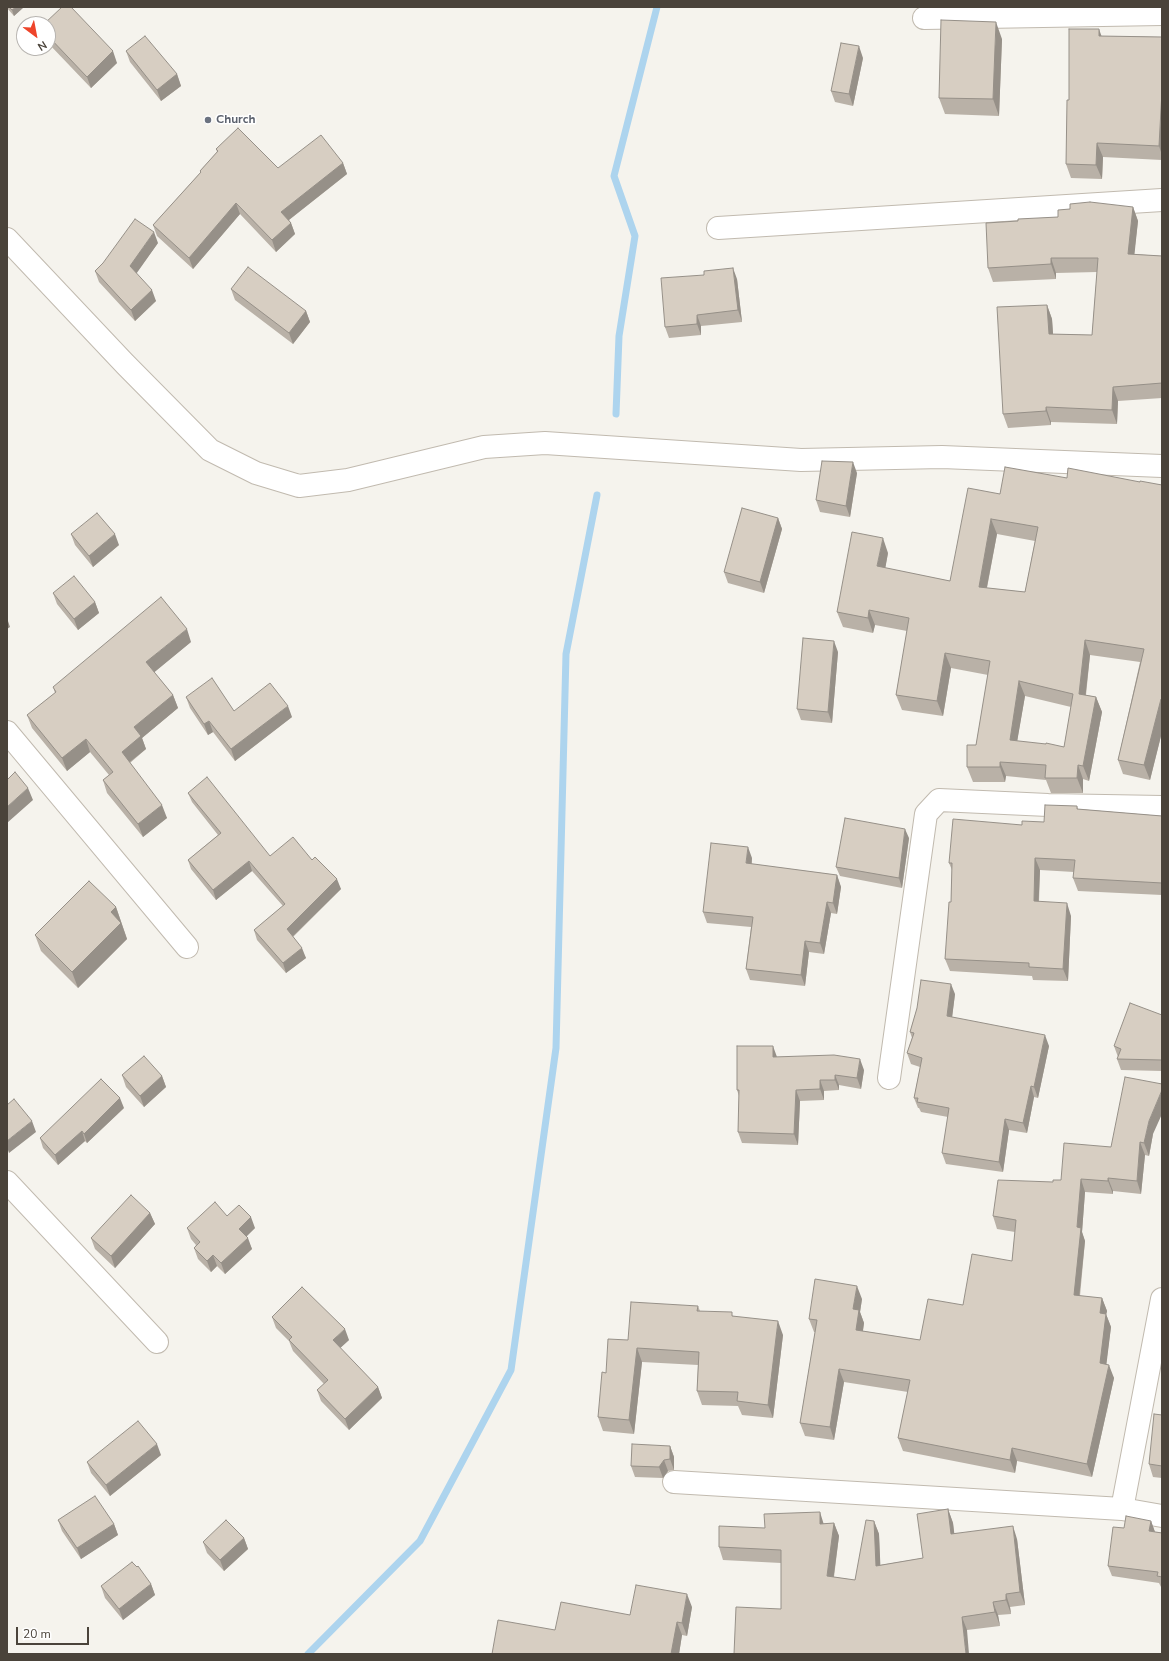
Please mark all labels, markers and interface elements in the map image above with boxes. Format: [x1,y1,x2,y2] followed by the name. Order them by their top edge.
[16,16,56,56] north arrow
[35,37,50,54] text: N
[216,113,255,127] place label: Church
[203,115,213,125] marker: Church
[18,1619,91,1645] scale bar
[23,1626,51,1642] text: 20 m

